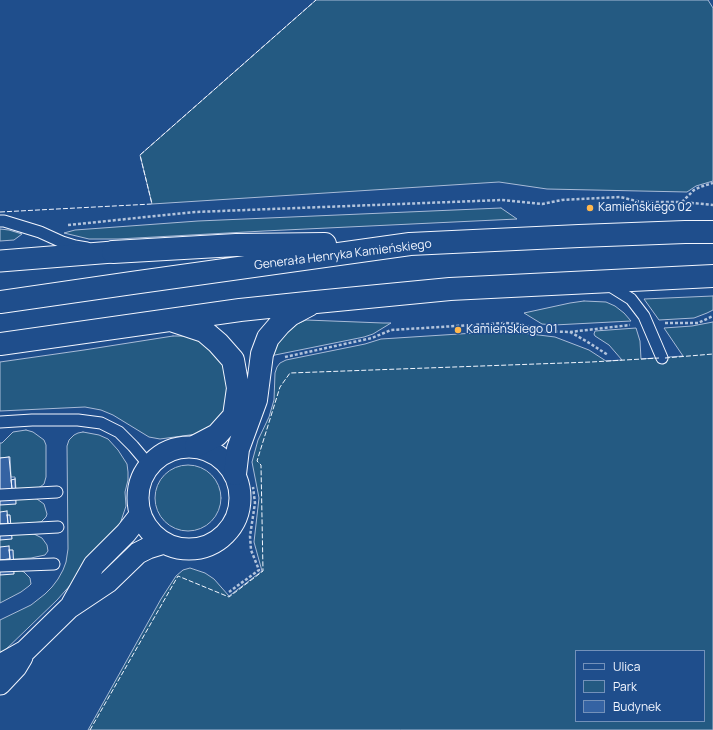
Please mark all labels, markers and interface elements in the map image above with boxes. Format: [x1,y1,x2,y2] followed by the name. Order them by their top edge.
[598,201,692,215] place label: Kamieńskiego 02
[585,203,595,213] marker: Kamieńskiego 02
[254,237,432,273] street label: Generała Henryka Kamieńskiego
[466,323,558,337] place label: Kamieńskiego 01
[453,325,463,335] marker: Kamieńskiego 01
[575,650,705,722] legend
[613,658,640,675] text: Ulica
[613,678,637,695] text: Park
[613,698,661,715] text: Budynek

